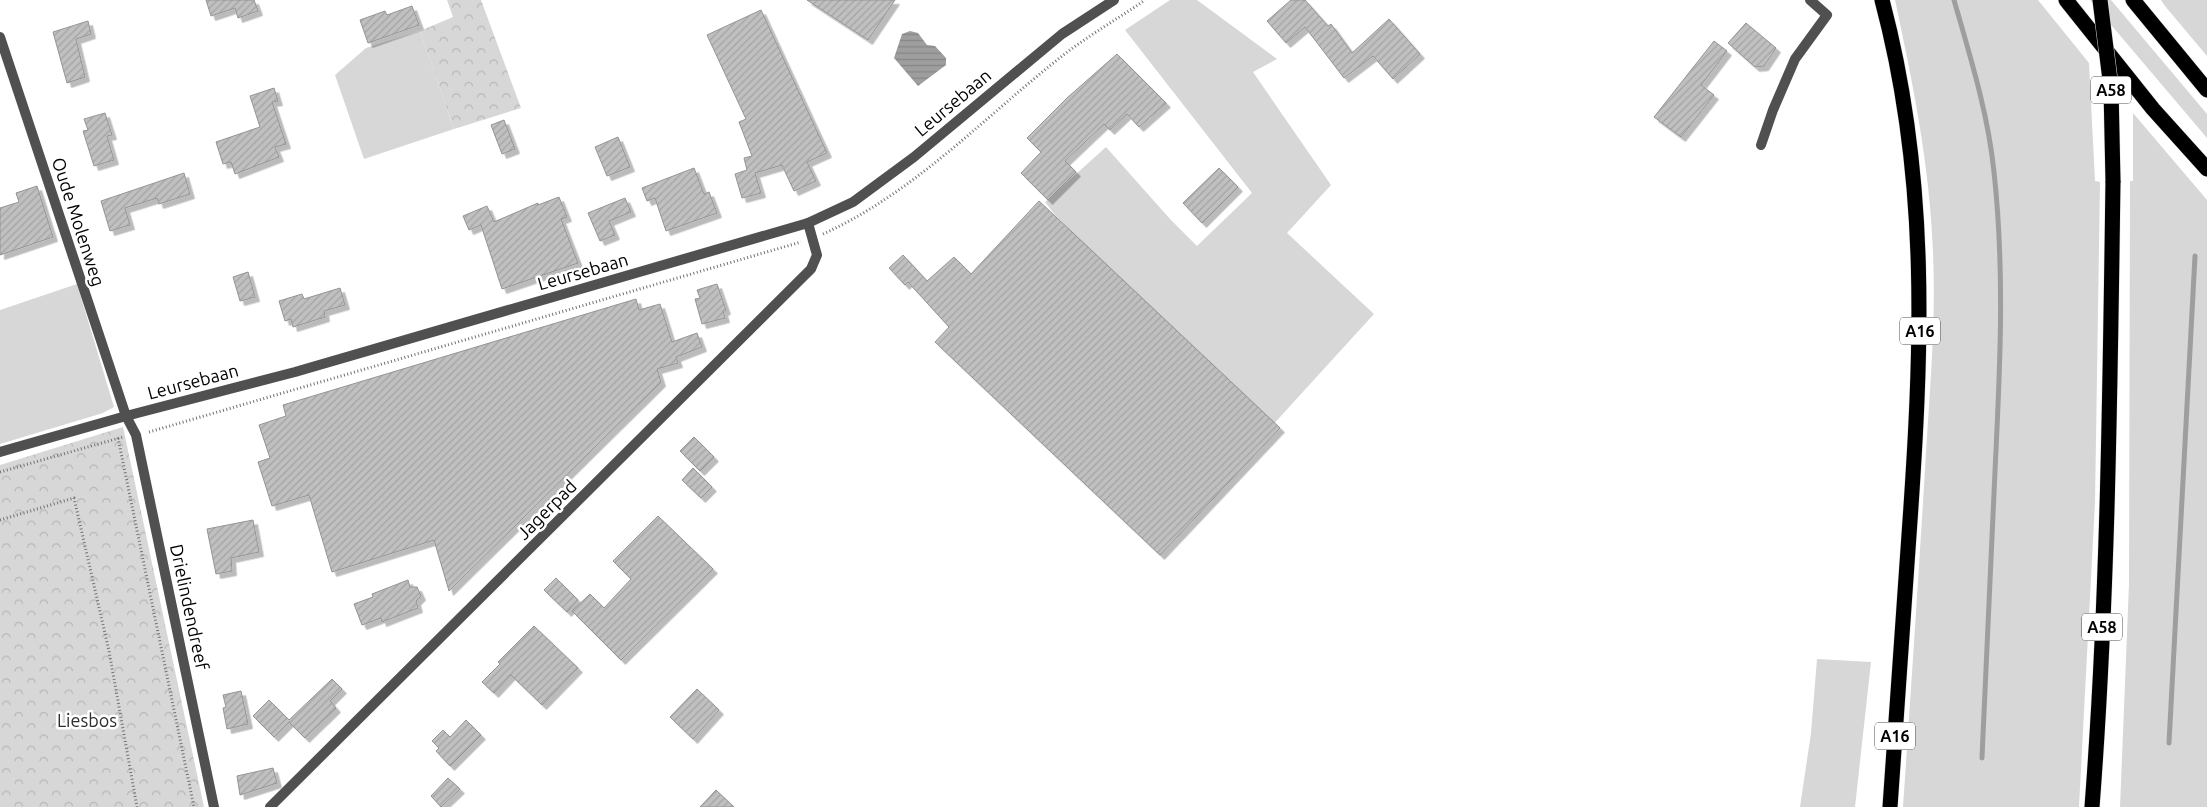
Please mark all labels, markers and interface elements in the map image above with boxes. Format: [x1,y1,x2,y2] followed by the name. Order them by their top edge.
[910,65,995,140] street label: Leursebaan
[2091,76,2131,104] road number: A58
[49,155,109,289] street label: Oude Molenweg
[535,249,630,294] street label: Leursebaan
[1900,318,1940,344] road number: A16
[145,359,240,403] street label: Leursebaan
[513,476,580,543] street label: Jagerpad
[167,542,213,672] street label: Drielindendreef
[2082,614,2122,640] road number: A58
[57,710,117,730] park label: Liesbos
[1875,722,1915,749] road number: A16

